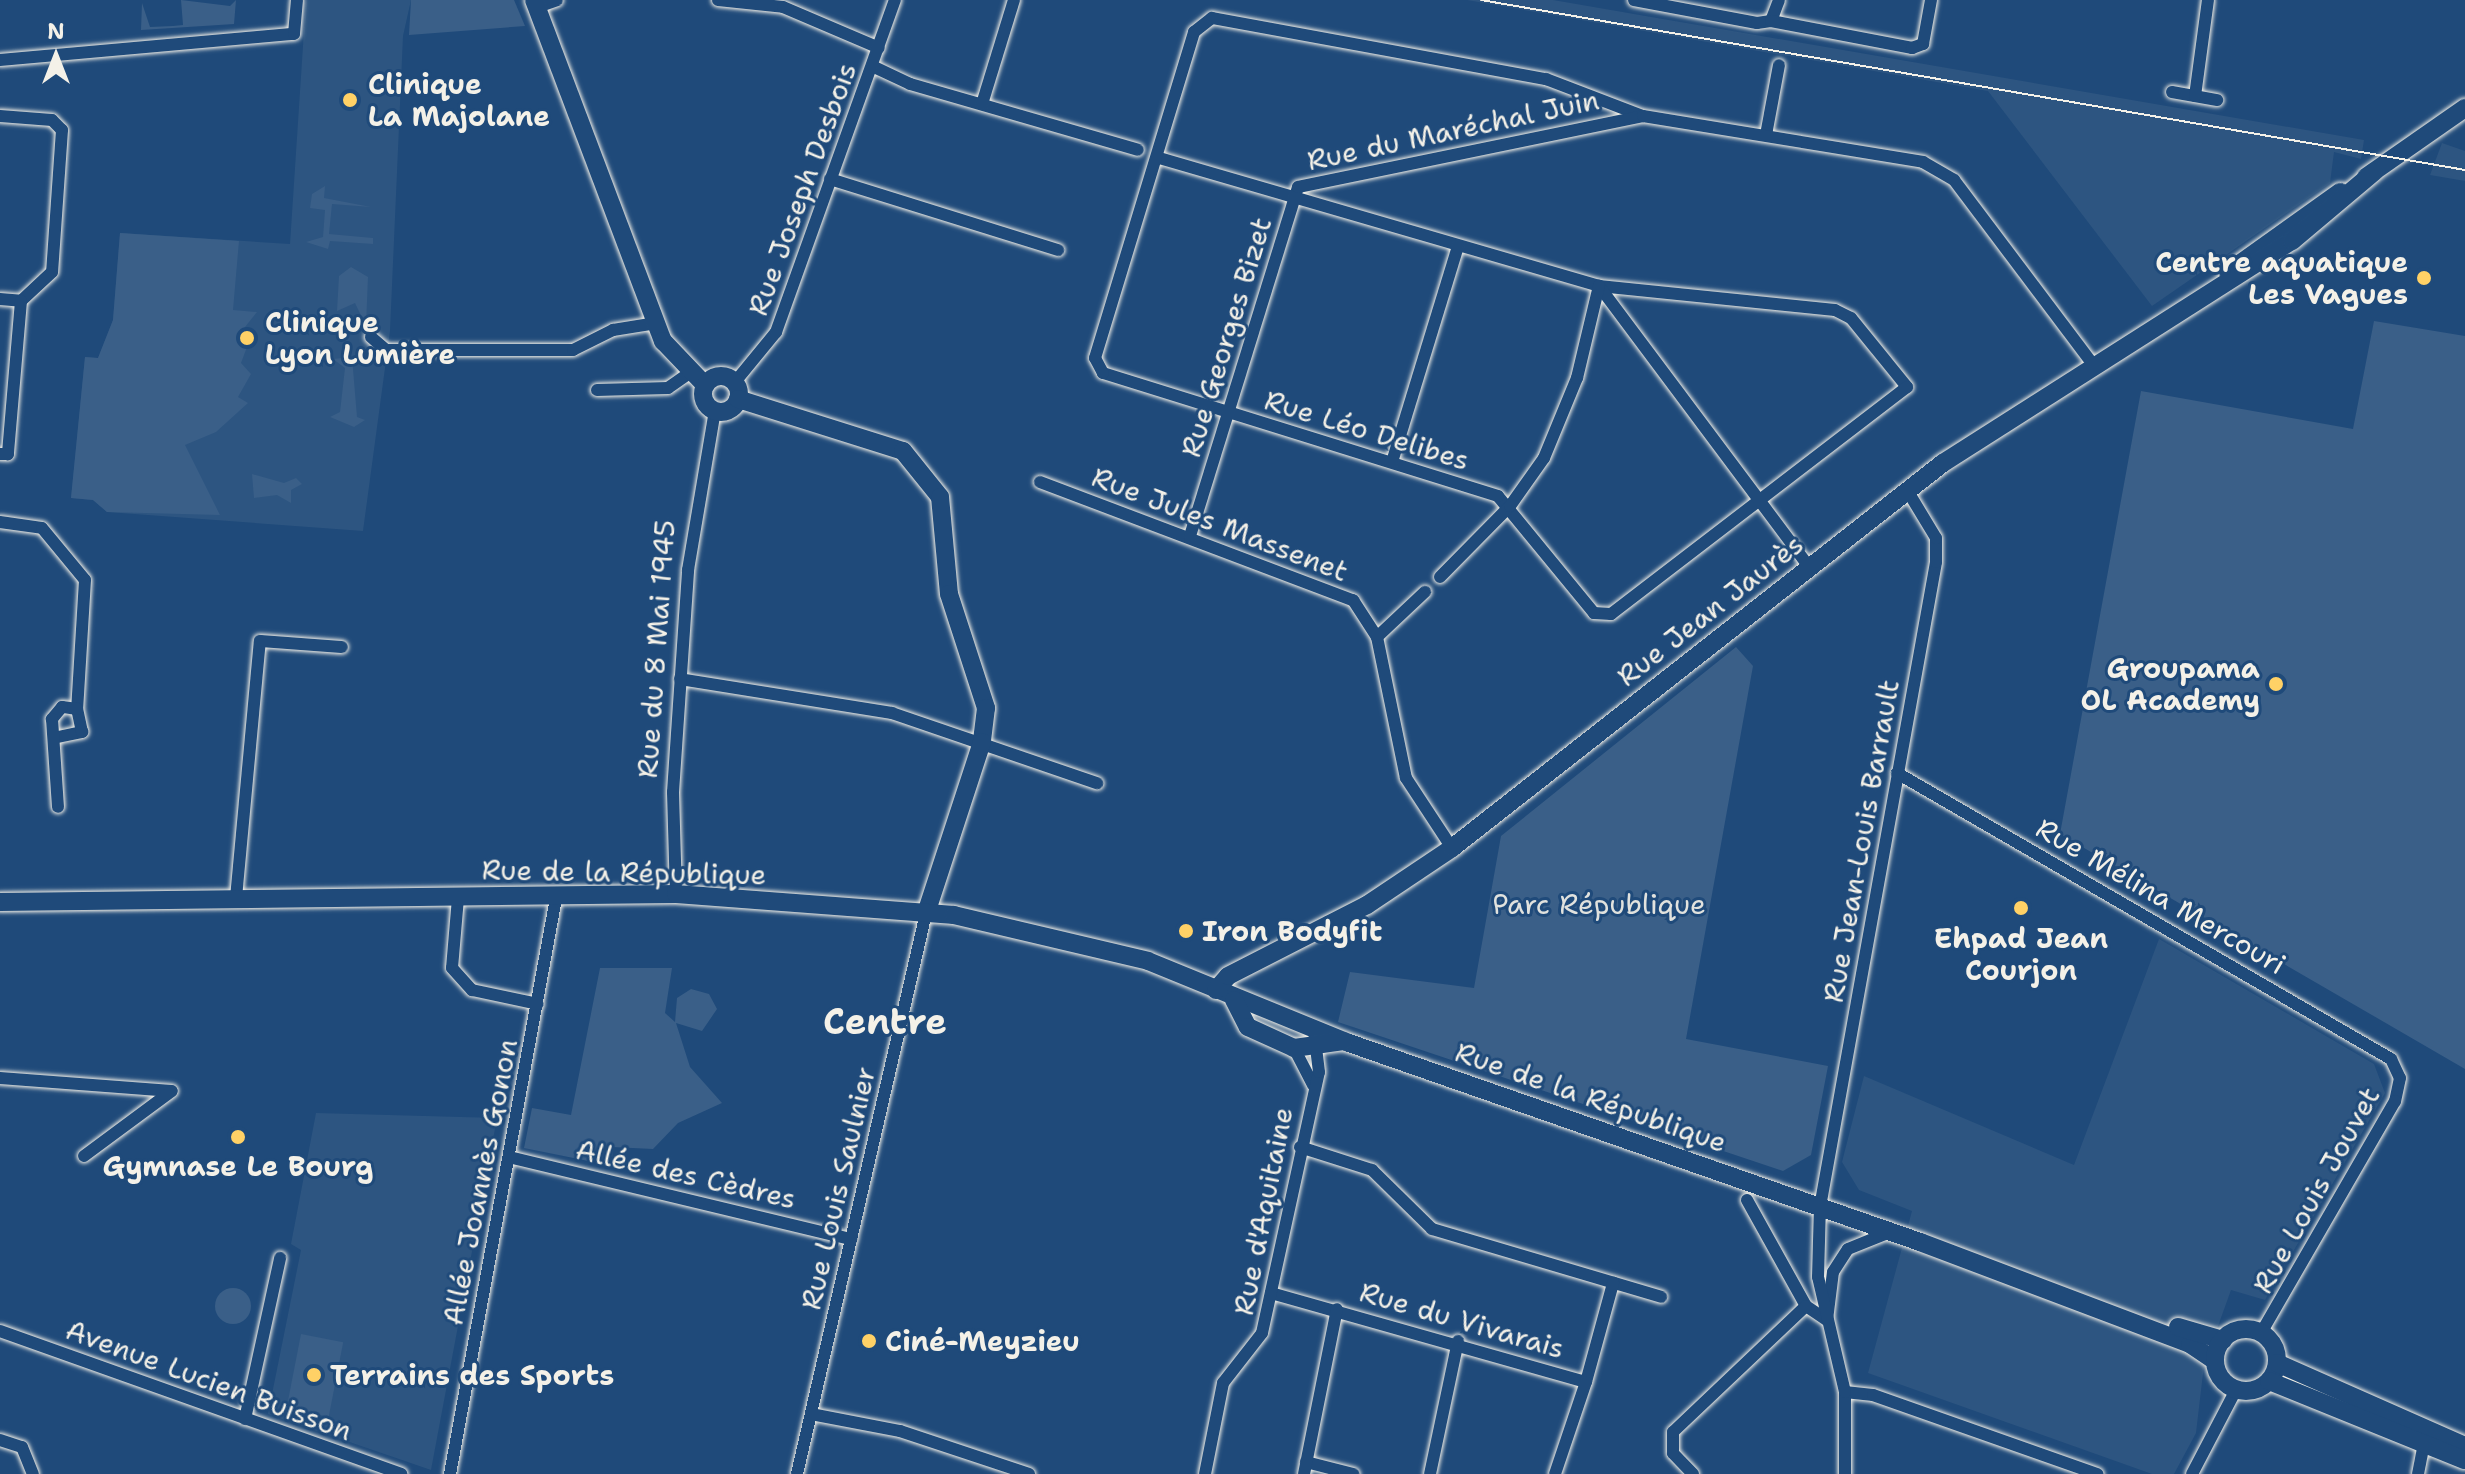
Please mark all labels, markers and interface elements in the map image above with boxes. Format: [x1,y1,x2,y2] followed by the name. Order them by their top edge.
[16,16,96,96] north arrow
[47,17,65,46] text: N
[741,58,863,320] street label: Rue Joseph Desbois
[368,67,550,133] place label: Clinique La Majolane
[1304,83,1602,177] street label: Rue du Maréchal Juin
[339,89,361,111] marker: Clinique La Majolane
[1174,213,1278,461] street label: Rue Georges Bizet
[2155,245,2408,311] place label: Centre aquatique Les Vagues
[2415,269,2433,287] marker: Centre aquatique Les Vagues
[265,305,455,371] place label: Clinique Lyon Lumière
[236,327,258,349] marker: Clinique Lyon Lumière
[1261,383,1473,477] street label: Rue Léo Delibes
[1087,460,1353,588] street label: Rue Jules Massenet
[630,519,682,779] street label: Rue du 8 Mai 1945
[1610,527,1810,693] street label: Rue Jean Jaurès
[2081,651,2260,717] place label: Groupama OL Academy
[2267,675,2285,693] marker: Groupama OL Academy
[1816,677,1906,1005] street label: Rue Jean-Louis Barrault
[2030,811,2292,981] street label: Rue Mélina Mercouri
[481,853,767,891] street label: Rue de la République
[1492,887,1706,921] park label: Parc République
[2012,899,2030,917] marker: Ehpad Jean Courjon
[1202,914,1382,948] place label: Iron Bodyfit
[1934,921,2108,987] place label: Ehpad Jean Courjon
[1177,922,1195,940] marker: Iron Bodyfit
[823,1000,947,1044] district label: Centre
[1451,1035,1731,1159] street label: Rue de la République
[436,1036,524,1328] street label: Allée Joannès Gonon
[794,1063,882,1313] street label: Rue Louis Saulnier
[2245,1081,2387,1299] street label: Rue Louis Jouvet
[1226,1104,1300,1318] street label: Rue d'Aquitaine
[229,1128,247,1146] marker: Gymnase Le Bourg
[573,1132,799,1216] street label: Allée des Cèdres
[103,1149,373,1183] place label: Gymnase Le Bourg
[1356,1275,1568,1365] street label: Rue du Vivarais
[61,1313,357,1447] street label: Avenue Lucien Buisson
[885,1324,1080,1358] place label: Ciné-Meyzieu
[860,1332,878,1350] marker: Ciné-Meyzieu
[330,1358,614,1392] place label: Terrains des Sports
[305,1366,323,1384] marker: Terrains des Sports

